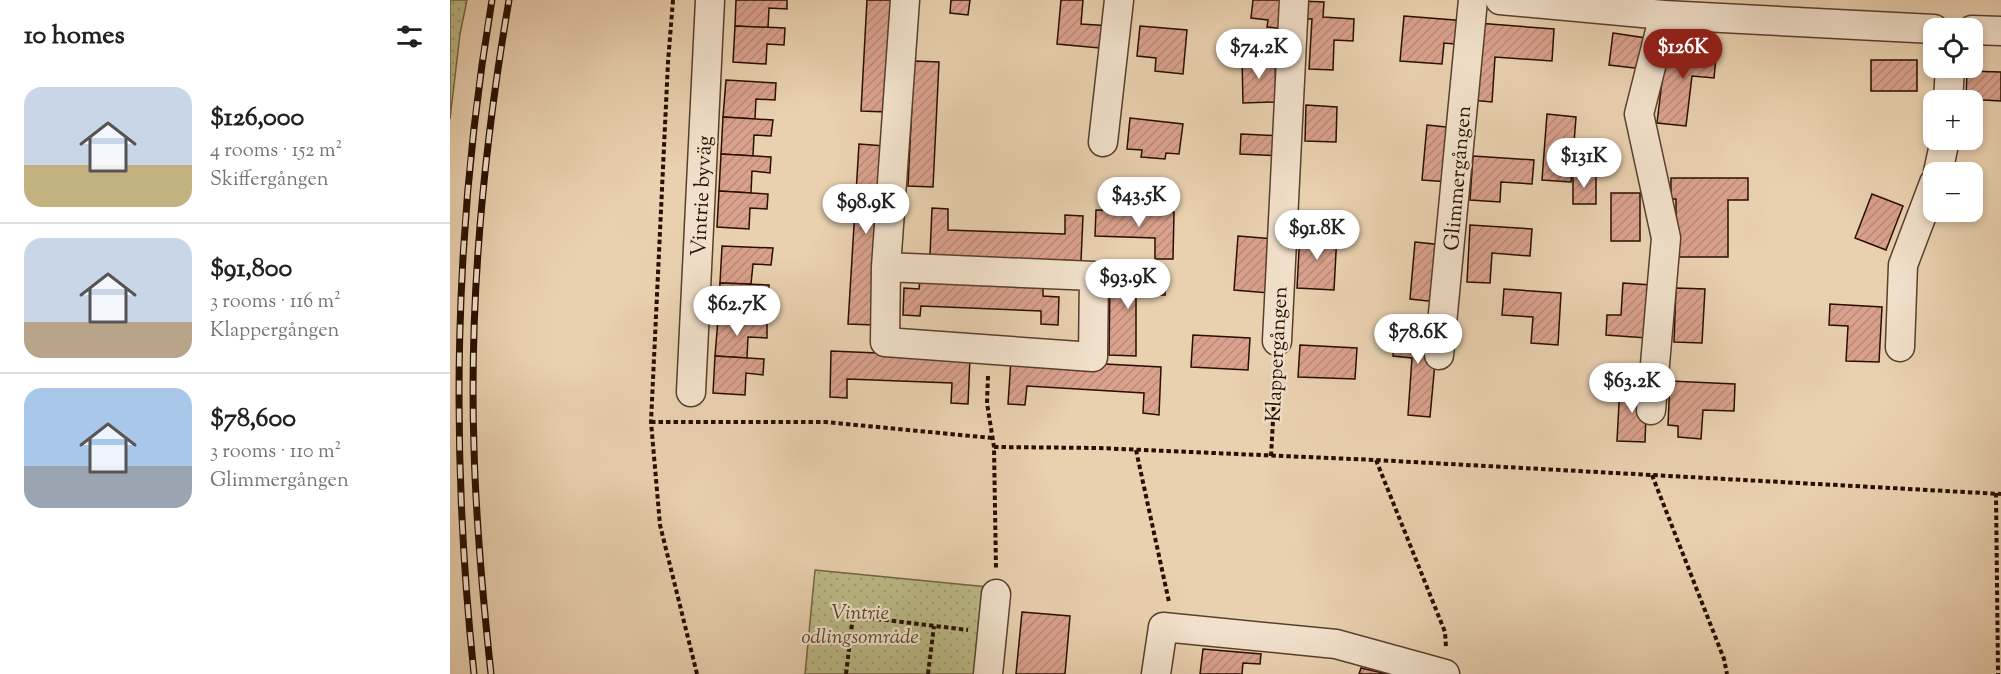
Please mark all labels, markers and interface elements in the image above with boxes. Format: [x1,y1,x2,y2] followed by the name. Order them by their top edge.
[24,18,125,55] text: 10 homes
[1923,18,1983,222] map controls
[1923,18,1983,78] button: locate
[393,20,426,53] icon: filters
[1210,29,1308,80] pin: $74.2K
[1641,29,1725,80] pin: $126K
[1230,34,1288,63] text: $74.2K
[1657,34,1709,63] text: $126K
[1923,90,1983,150] button: +
[210,100,304,137] text: $126,000
[1438,104,1480,252] street label: Glimmergången
[72,111,144,183] icon: home
[685,135,721,257] street label: Vintrie byväg
[210,137,342,166] text: 4 rooms · 152 m²
[1542,138,1626,189] pin: $131K
[1561,143,1607,172] text: $131K
[1923,162,1983,222] button: −
[210,166,329,195] text: Skiffergången
[1090,177,1188,228] pin: $43.5K
[1111,182,1167,211] text: $43.5K
[817,184,915,235] pin: $98.9K
[836,189,896,218] text: $98.9K
[1268,210,1366,261] pin: $91.8K
[1289,215,1345,244] text: $91.8K
[210,251,292,288] text: $91,800
[1079,259,1177,310] pin: $93.9K
[72,262,144,334] icon: home
[1099,264,1157,293] text: $93.9K
[688,286,786,337] pin: $62.7K
[1259,286,1297,423] street label: Klappergången
[210,288,341,317] text: 3 rooms · 116 m²
[707,291,767,320] text: $62.7K
[1369,314,1467,365] pin: $78.6K
[210,317,339,346] text: Klappergången
[1388,319,1448,348] text: $78.6K
[1583,363,1681,414] pin: $63.2K
[1603,368,1661,397] text: $63.2K
[210,401,296,438] text: $78,600
[72,412,144,484] icon: home
[210,438,341,467] text: 3 rooms · 110 m²
[210,467,349,496] text: Glimmergången
[801,599,919,653] park label: Vintrie odlingsområde

